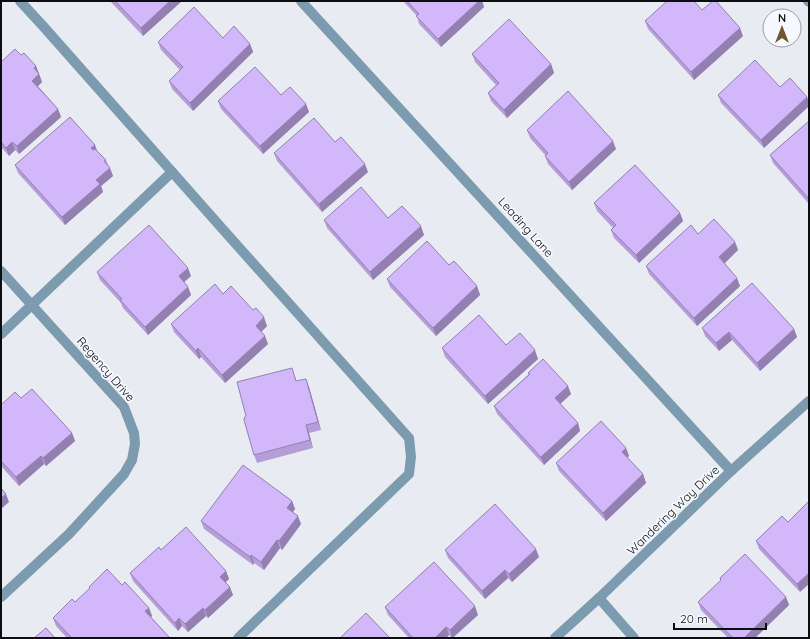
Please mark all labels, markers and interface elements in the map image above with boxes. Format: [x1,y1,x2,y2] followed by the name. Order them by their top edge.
[762,8,802,48] north arrow
[778,11,786,25] text: N
[495,194,557,260] street label: Leading Lane
[74,334,138,405] street label: Regency Drive
[624,462,722,558] street label: Wandering Way Drive
[674,605,766,631] scale bar
[680,611,708,626] text: 20 m

